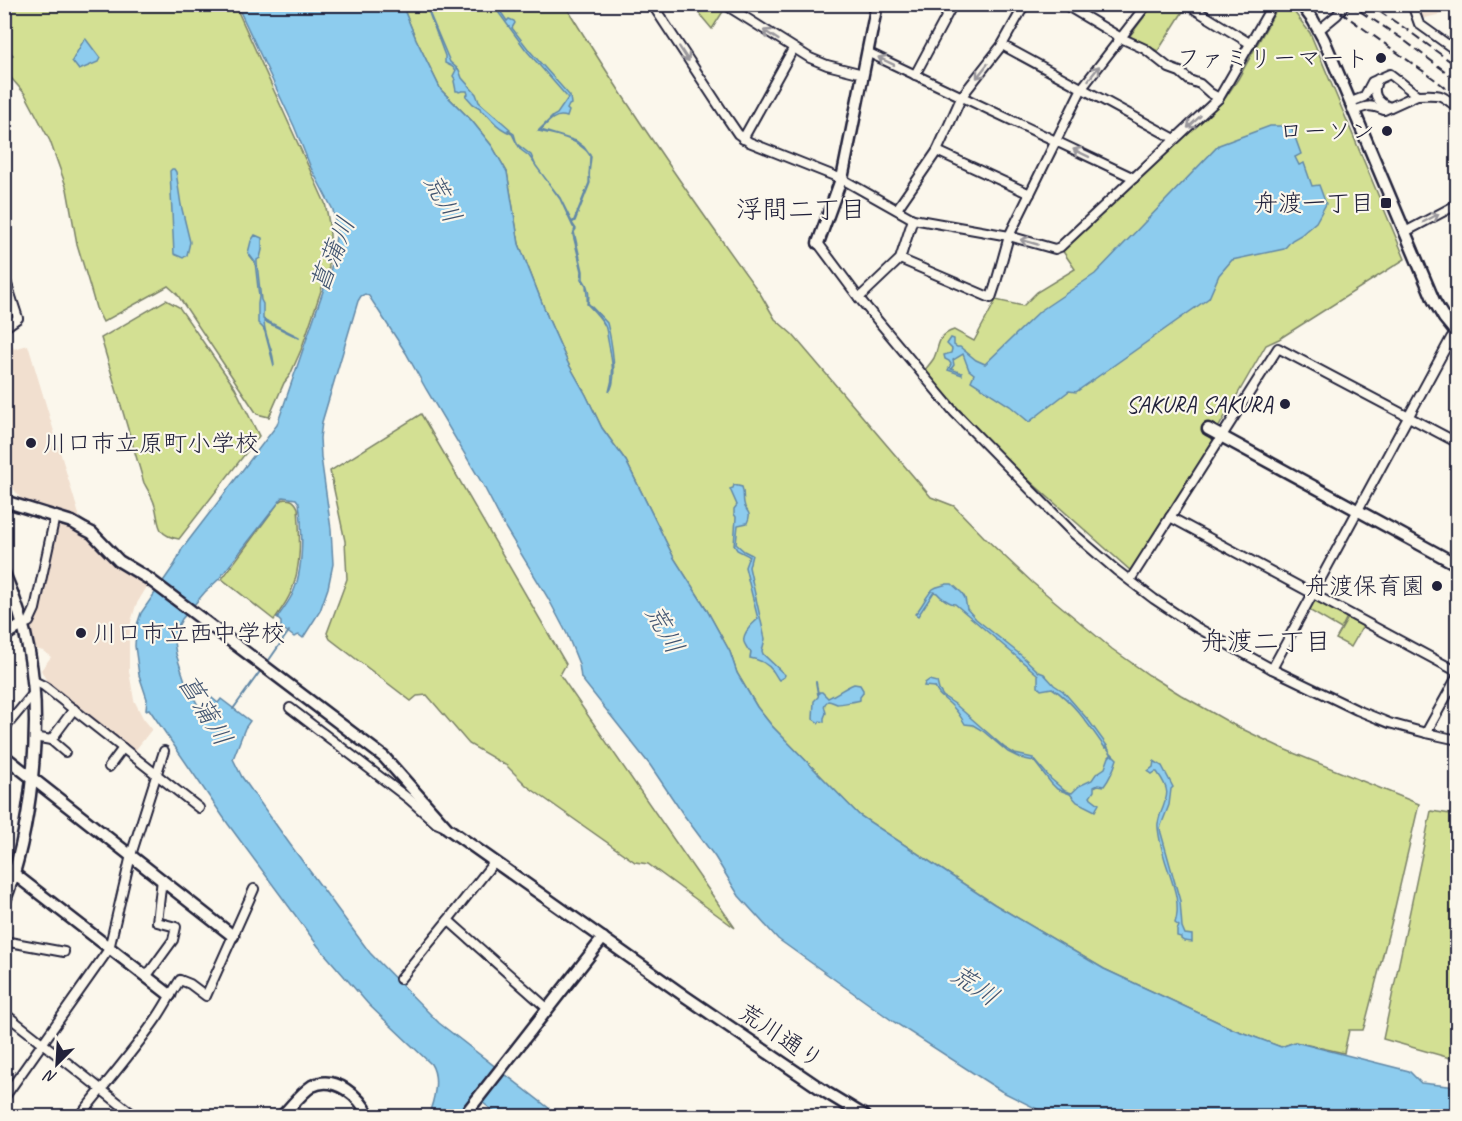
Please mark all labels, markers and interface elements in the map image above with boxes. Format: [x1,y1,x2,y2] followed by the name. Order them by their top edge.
[763,29,780,41] one-way arrow
[1177,43,1369,73] place label: ファミリーマート
[678,45,690,62] one-way arrow
[1374,51,1388,65] marker: ファミリーマート
[877,54,895,66] one-way arrow
[975,63,988,79] one-way arrow
[1087,65,1100,81] one-way arrow
[1187,114,1202,128] one-way arrow
[1279,116,1375,146] place label: ローソン
[1380,124,1394,138] marker: ローソン
[1073,146,1091,158] one-way arrow
[416,168,469,229] water label: 荒川
[1254,188,1374,218] place label: 舟渡一丁目
[736,193,866,226] district label: 浮間二丁目
[1379,196,1393,210] marker: 舟渡一丁目
[303,212,362,297] water label: 菖蒲川
[1422,212,1440,223] one-way arrow
[1020,236,1039,247] one-way arrow
[1126,389,1274,419] place label: SAKURA SAKURA
[1278,397,1292,411] marker: SAKURA SAKURA
[43,428,259,458] place label: 川口市立原町小学校
[24,436,38,450] marker: 川口市立原町小学校
[1305,571,1425,601] place label: 舟渡保育園
[1430,579,1444,593] marker: 舟渡保育園
[638,598,692,660] water label: 荒川
[93,618,285,648] place label: 川口市立西中学校
[1201,625,1331,658] district label: 舟渡二丁目
[74,626,88,640] marker: 川口市立西中学校
[171,668,240,752] water label: 菖蒲川
[944,957,1006,1014] water label: 荒川
[733,997,829,1075] street label: 荒川通り
[27,1034,87,1094] north arrow
[40,1064,60,1088] text: N

